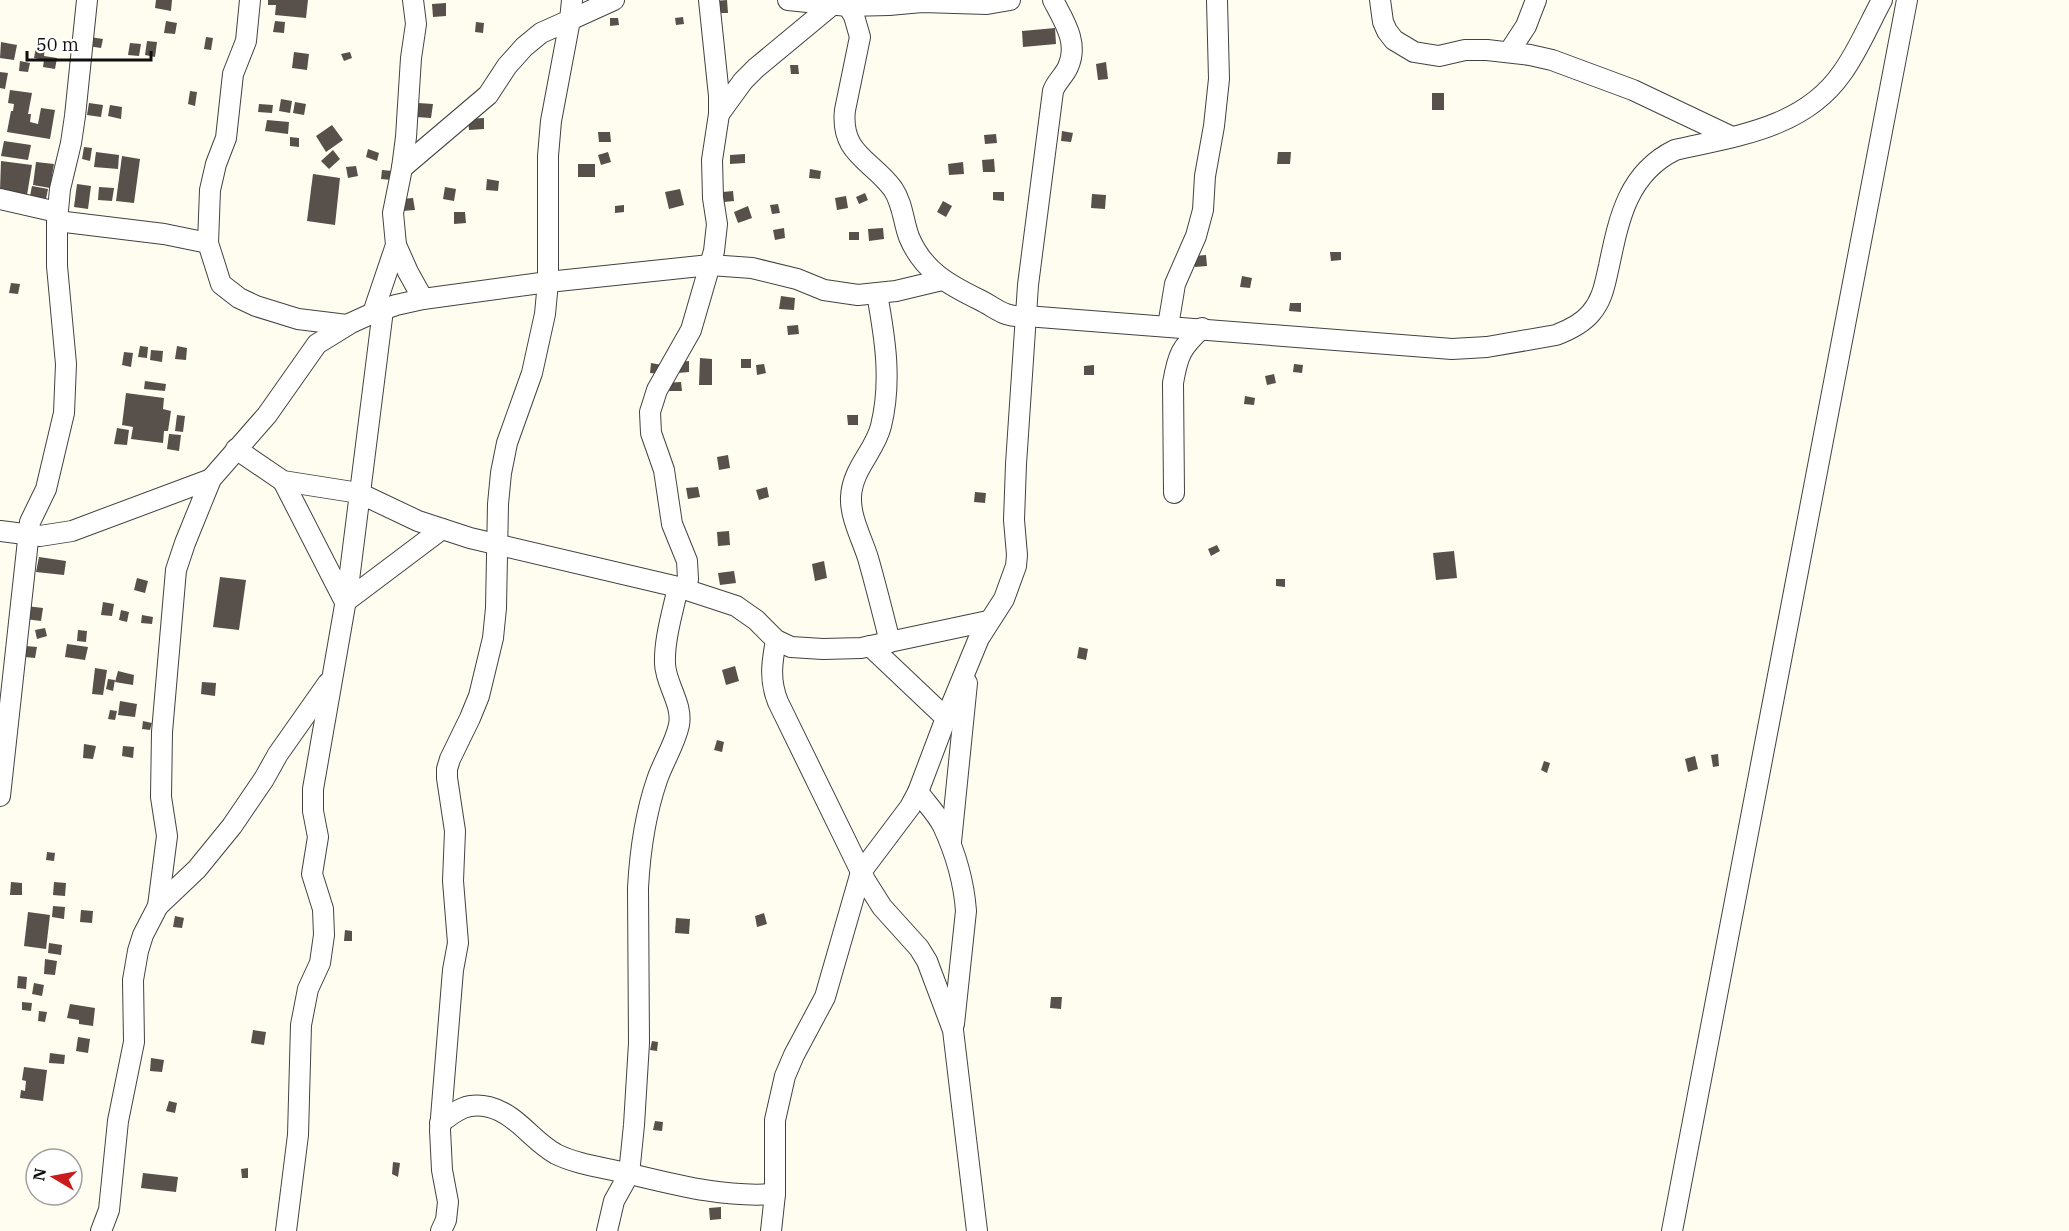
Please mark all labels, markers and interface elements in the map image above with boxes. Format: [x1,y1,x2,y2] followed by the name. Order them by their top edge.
[27,24,152,62] scale bar
[36,33,79,56] text: 50 m
[24,1147,84,1207] north arrow
[28,1166,50,1182] text: N

